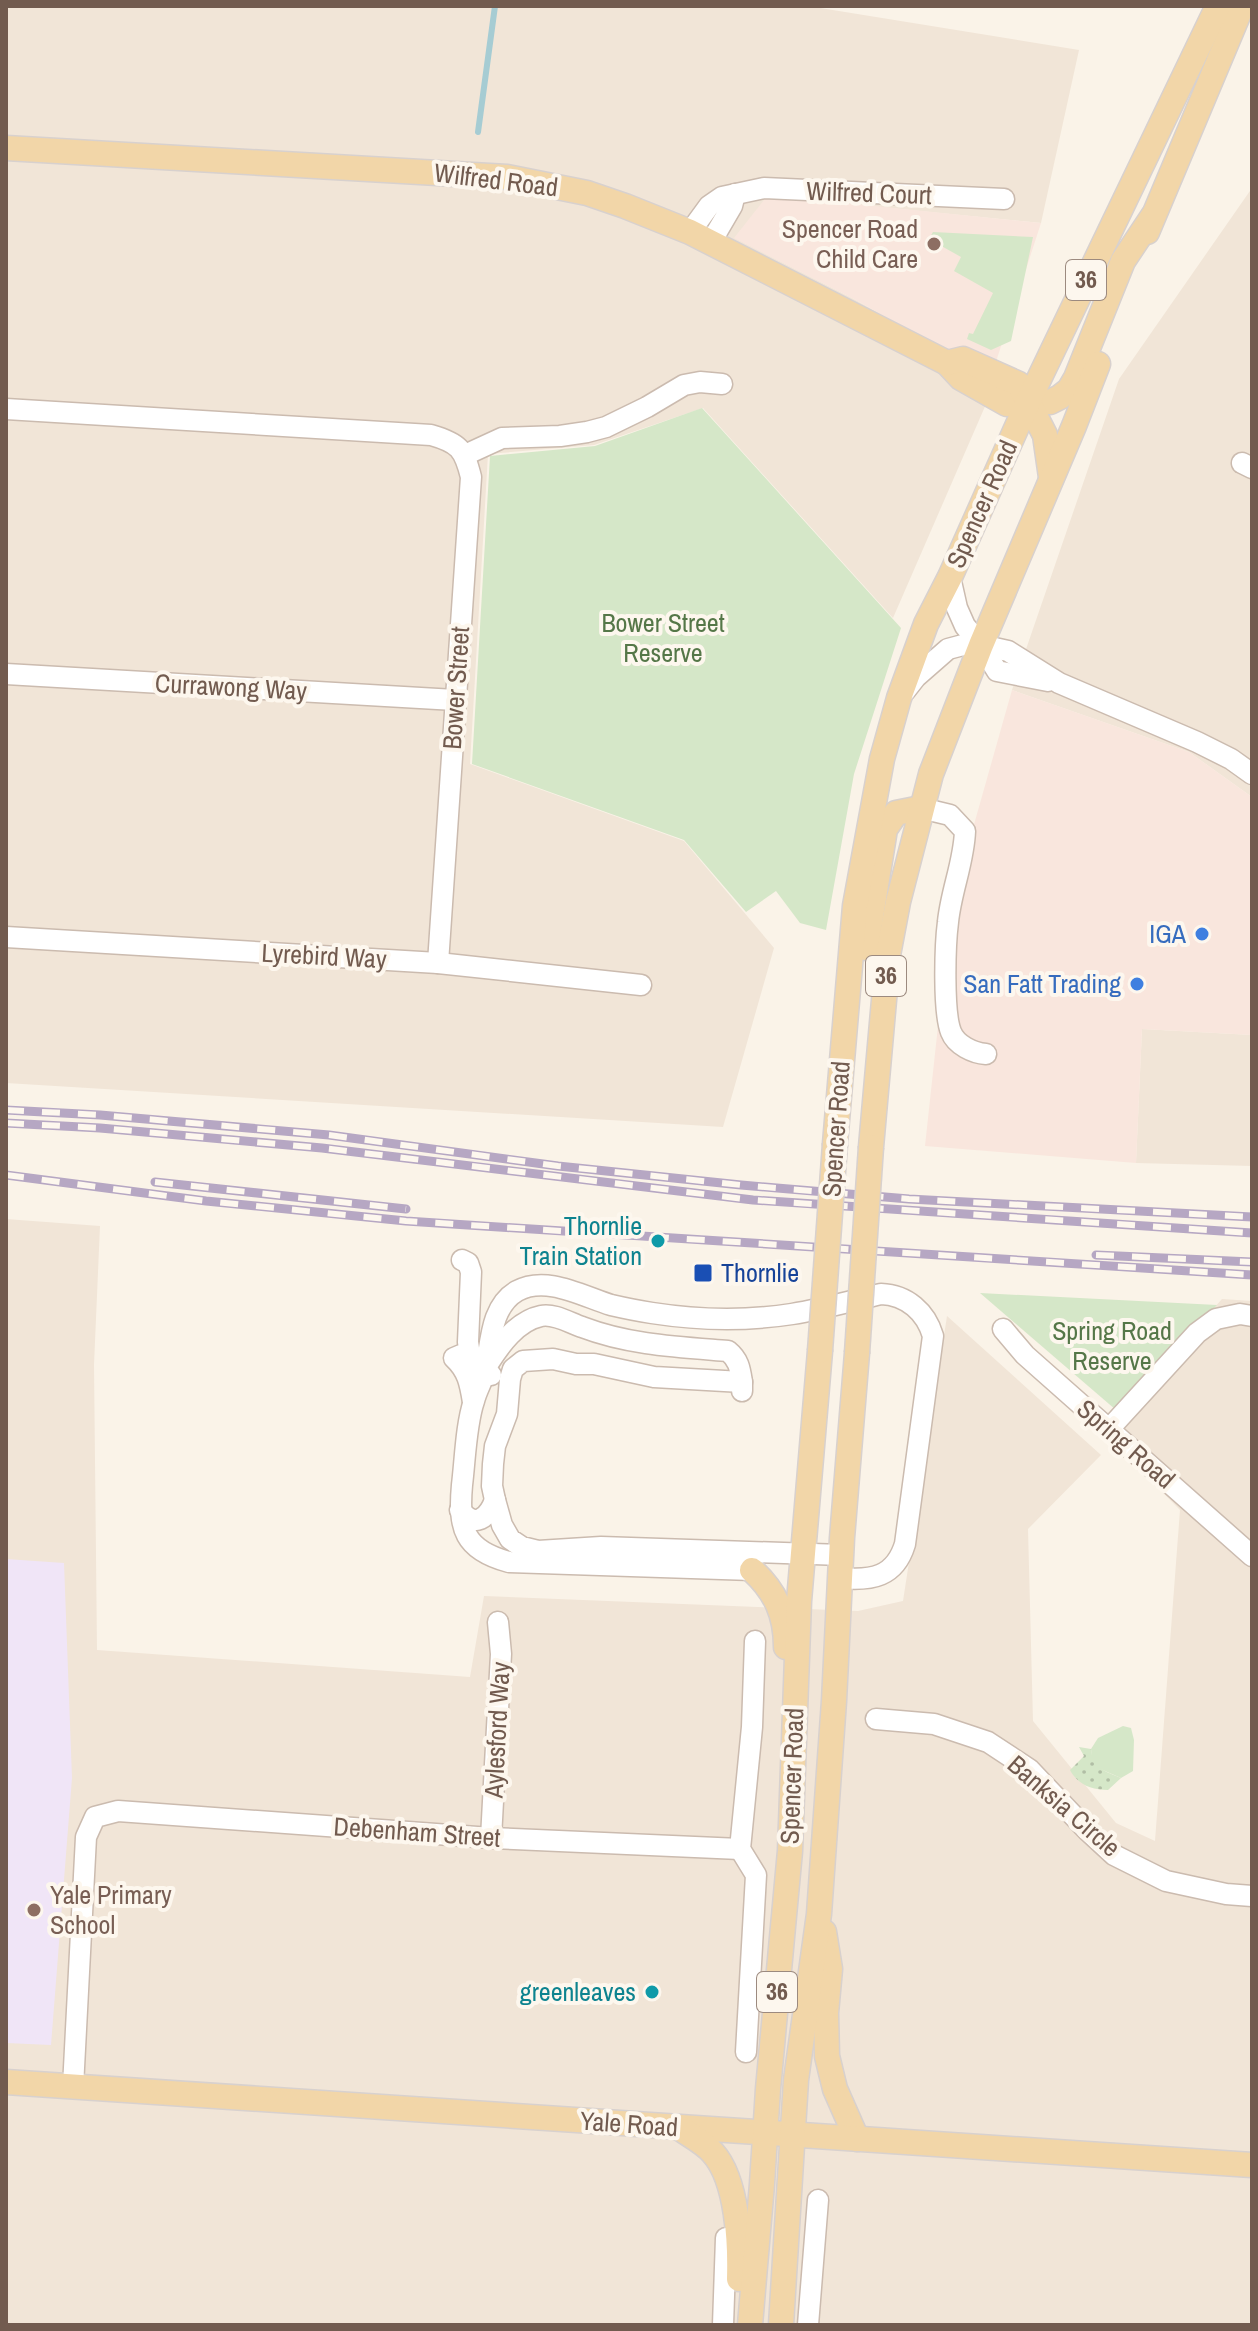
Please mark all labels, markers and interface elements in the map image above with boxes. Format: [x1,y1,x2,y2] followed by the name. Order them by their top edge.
[432,155,560,204] street label: Wilfred Road
[806,173,932,212] street label: Wilfred Court
[782,211,918,276] place label: Spencer Road Child Care
[925,235,943,253] marker: Spencer Road Child Care
[1066,260,1106,300] road number: 36
[938,434,1025,573] street label: Spencer Road
[601,605,725,670] park label: Bower Street Reserve
[434,625,477,751] street label: Bower Street
[154,665,308,708] street label: Currawong Way
[1149,916,1187,951] place label: IGA
[1193,925,1211,943] marker: IGA
[261,935,388,976] street label: Lyrebird Way
[866,956,906,996] road number: 36
[963,966,1121,1001] place label: San Fatt Trading
[1128,975,1146,993] marker: San Fatt Trading
[813,1060,858,1198] street label: Spencer Road
[520,1208,642,1273] place label: Thornlie Train Station
[649,1232,667,1250] marker: Thornlie Train Station
[721,1255,799,1290] place label: Thornlie
[692,1262,714,1284] marker: Thornlie
[1052,1313,1172,1378] park label: Spring Road Reserve
[1070,1391,1183,1496] street label: Spring Road
[475,1661,518,1800] street label: Aylesford Way
[772,1707,811,1845] street label: Spencer Road
[1001,1747,1128,1864] street label: Banksia Circle
[332,1808,502,1855] street label: Debenham Street
[50,1877,172,1942] place label: Yale Primary School
[25,1901,43,1919] marker: Yale Primary School
[757,1972,797,2012] road number: 36
[520,1974,636,2009] place label: greenleaves
[643,1983,661,2001] marker: greenleaves
[579,2103,679,2144] street label: Yale Road

